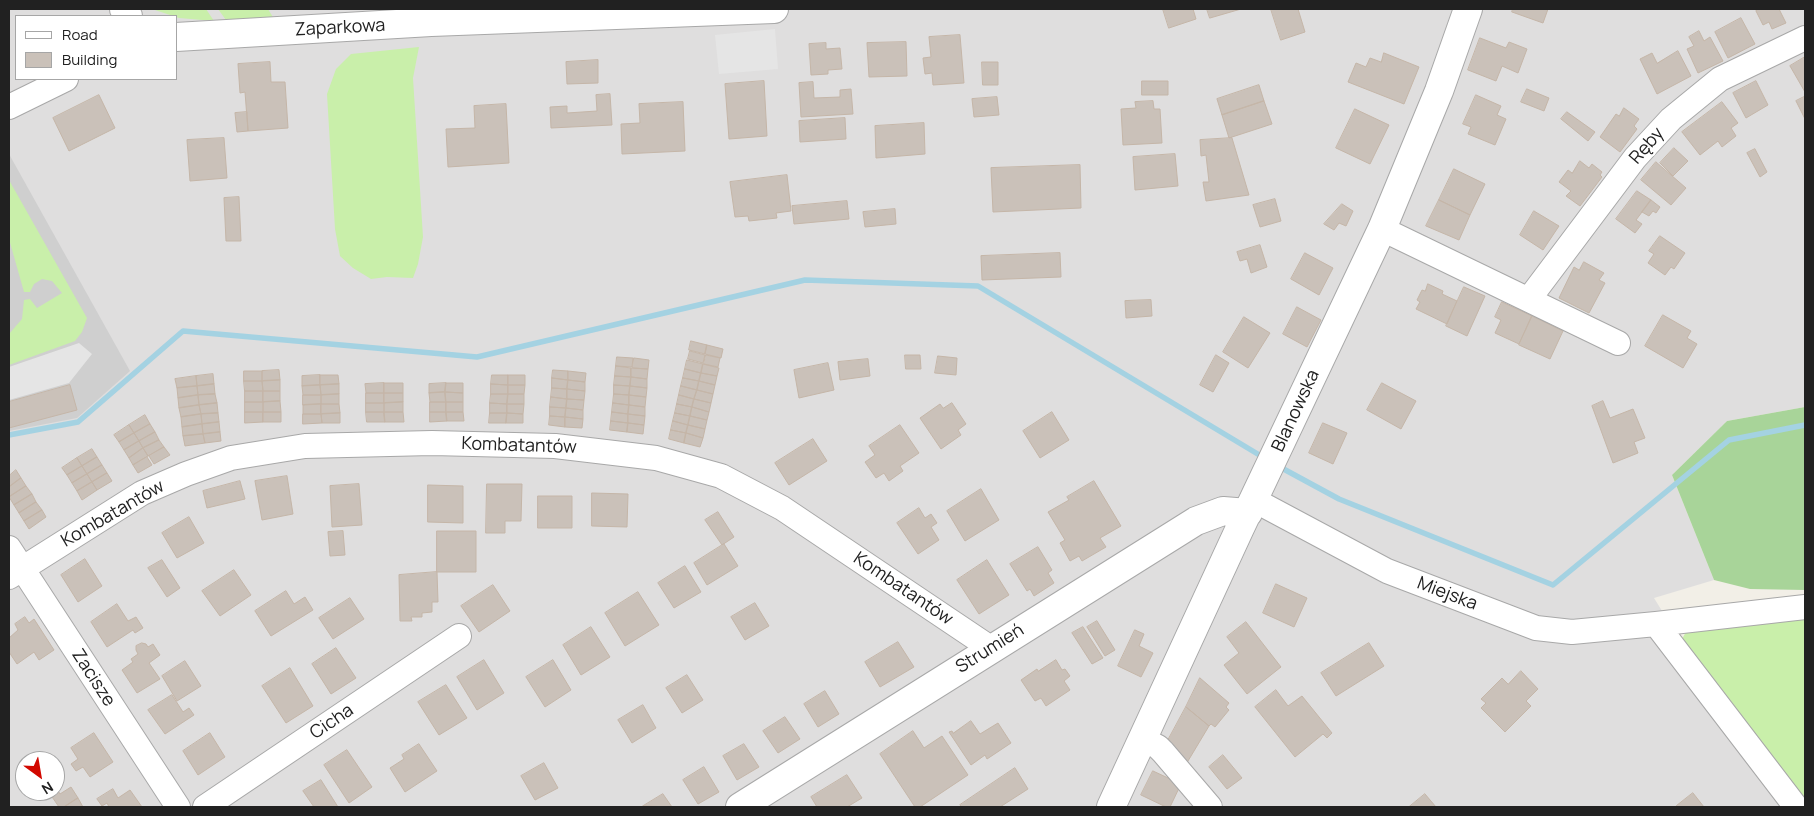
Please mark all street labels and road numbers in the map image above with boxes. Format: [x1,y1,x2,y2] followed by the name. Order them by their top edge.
[294,15,386,41] street label: Zaparkowa
[1625,123,1669,169] street label: Ręby
[1268,367,1324,455] street label: Blanowska
[461,433,577,459] street label: Kombatantów
[58,476,168,552] street label: Kombatantów
[849,548,957,630] street label: Kombatantów
[1414,573,1480,615] street label: Miejska
[952,620,1028,678] street label: Strumień
[67,645,119,711] street label: Zacisze
[306,700,358,744] street label: Cicha

